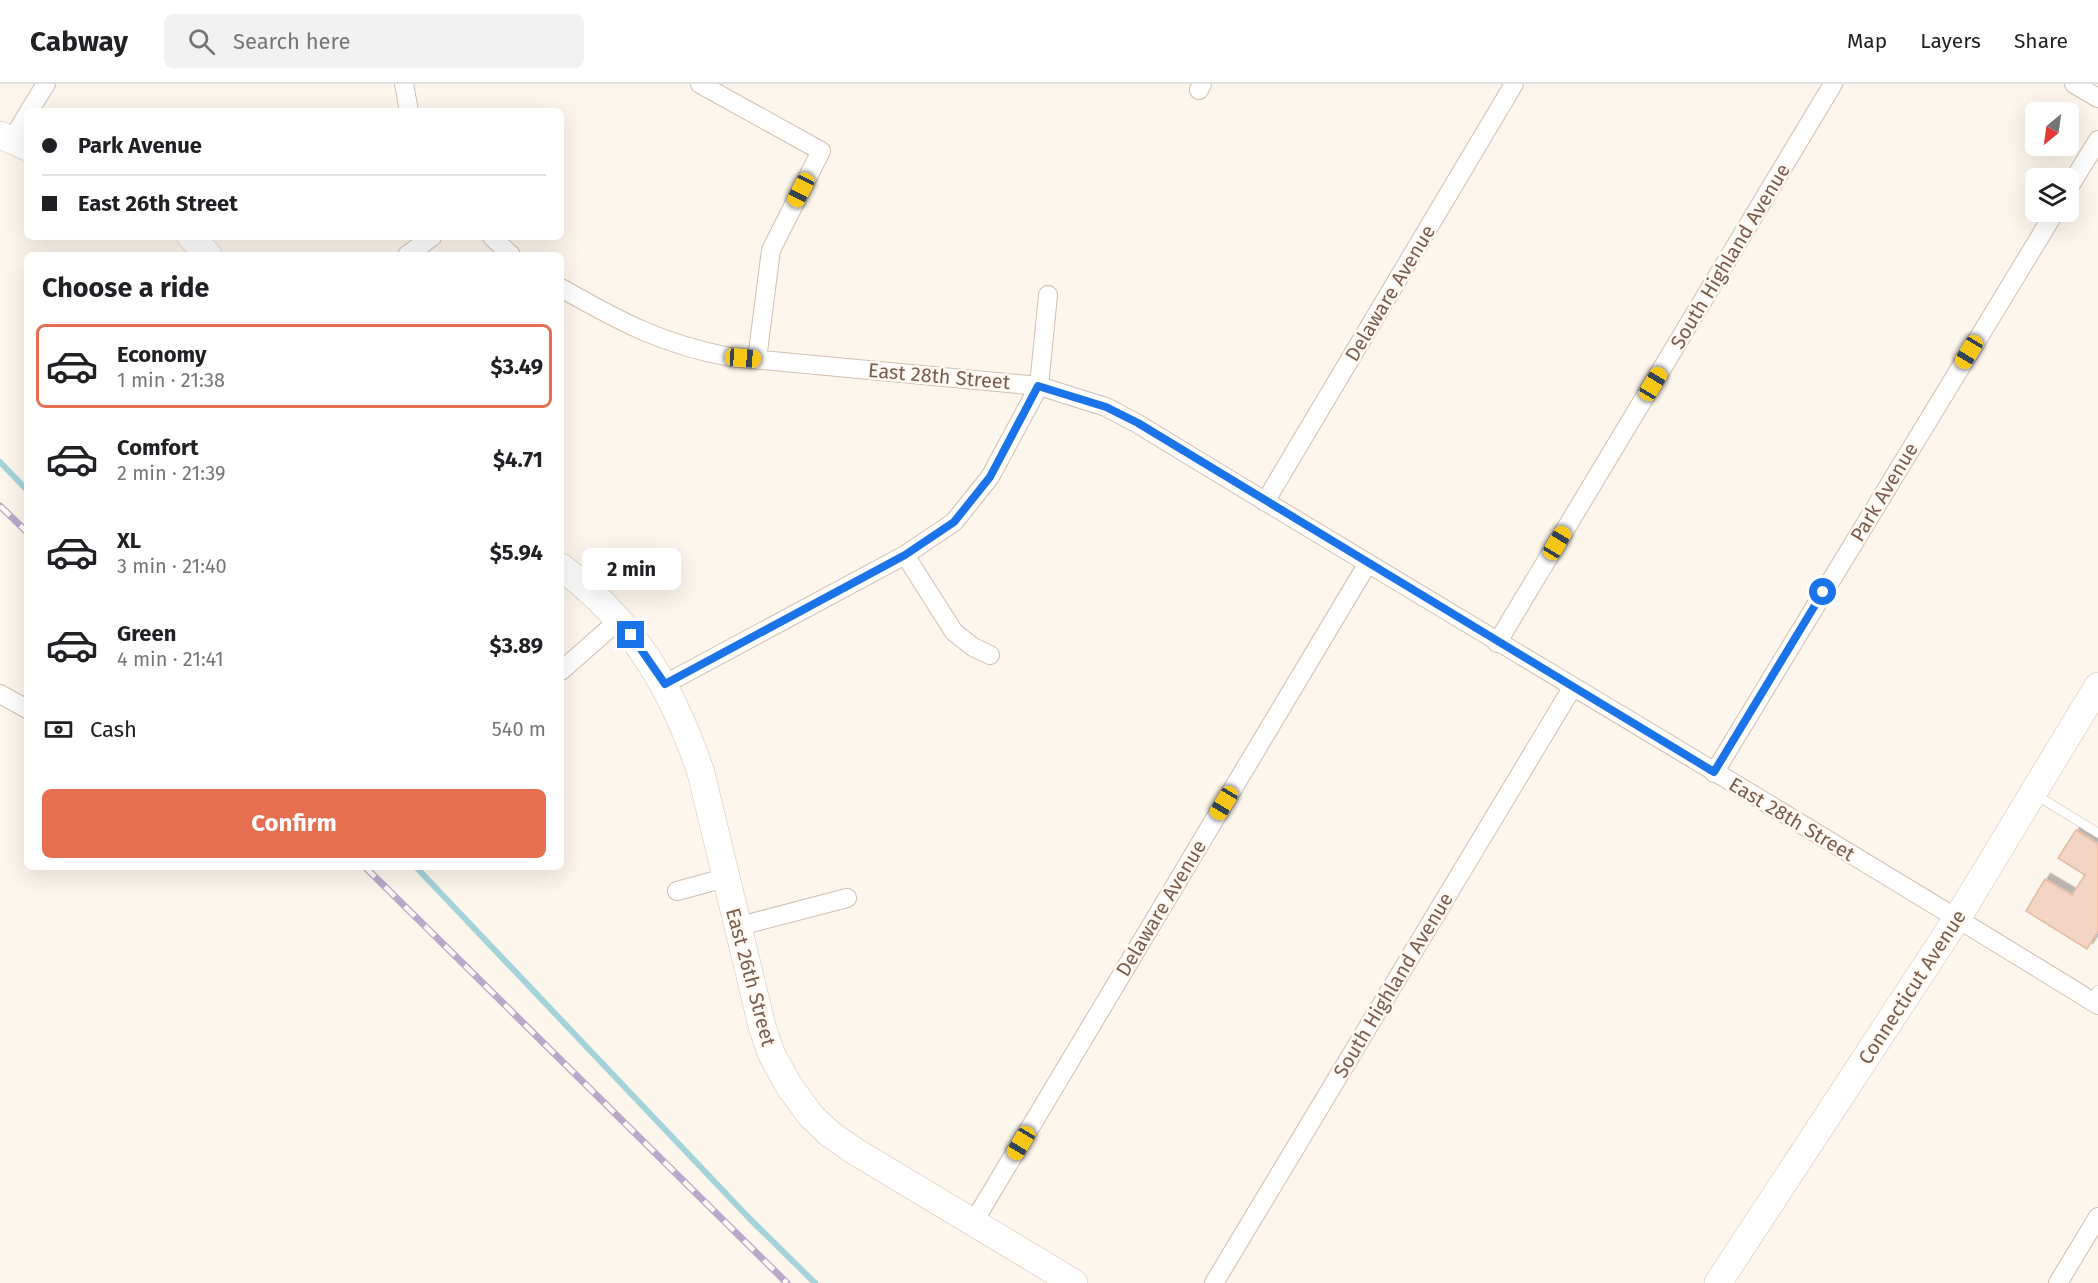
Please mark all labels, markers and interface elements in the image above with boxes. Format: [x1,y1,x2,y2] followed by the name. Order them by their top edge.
[164,14,584,68] search box
[30,25,128,58] text: Cabway
[185,25,218,58] icon: search
[233,28,350,55] text: Search here
[1847,28,1887,54] text: Map
[1920,28,1981,54] text: Layers
[2014,28,2068,54] text: Share
[2025,102,2079,156] north arrow
[2025,102,2079,222] map controls
[78,132,202,159] text: Park Avenue
[1665,159,1795,353] street label: South Highland Avenue
[2025,168,2079,222] button: layers
[785,170,817,210] car
[78,190,238,217] text: East 26th Street
[1340,220,1440,366] street label: Delaware Avenue
[42,272,209,304] text: Choose a ride
[1952,332,1986,372] car
[45,339,99,393] icon: car
[117,341,206,368] text: Economy
[724,348,762,368] car
[490,353,543,380] text: $3.49
[867,358,1012,394] street label: East 28th Street
[1636,364,1670,404] car
[117,368,225,392] text: 1 min · 21:38
[45,432,99,486] icon: car
[117,434,198,461] text: Comfort
[1845,438,1923,546] street label: Park Avenue
[493,446,543,473] text: $4.71
[117,461,225,485] text: 2 min · 21:39
[1540,523,1574,563] car
[45,525,99,579] icon: car
[117,527,141,554] text: XL
[490,539,543,566] text: $5.94
[582,548,680,590] callout: 2 min
[117,554,227,578] text: 3 min · 21:40
[607,557,656,581] text: 2 min
[1809,578,1836,605] route start
[45,618,99,672] icon: car
[117,620,176,647] text: Green
[617,621,644,648] route end
[489,632,543,659] text: $3.89
[117,647,224,671] text: 4 min · 21:41
[42,713,75,746] icon: cash
[90,716,137,743] text: Cash
[492,717,546,741] text: 540 m
[1725,772,1860,866] street label: East 28th Street
[1207,783,1241,823] car
[42,789,546,858] button: Confirm
[1111,835,1211,981] street label: Delaware Avenue
[1328,888,1458,1082] street label: South Highland Avenue
[721,905,781,1049] street label: East 26th Street
[1853,905,1971,1069] street label: Connecticut Avenue
[1004,1123,1038,1163] car

